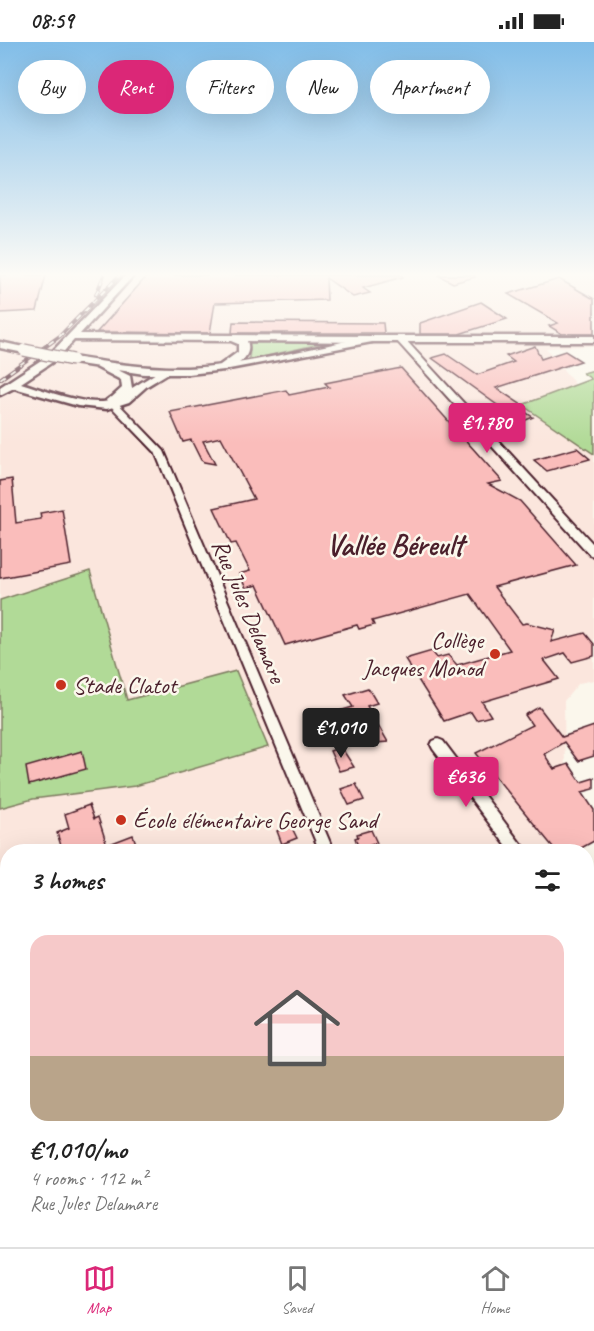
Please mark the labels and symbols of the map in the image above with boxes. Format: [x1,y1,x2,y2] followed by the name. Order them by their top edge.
[438,403,536,454] pin: €1,780
[327,526,469,564] district label: Vallée Béreult
[205,535,293,689] street label: Rue Jules Delamare
[362,625,487,683] place label: Collège Jacques Monod
[488,647,502,661] marker: Collège Jacques Monod
[73,670,178,700] place label: Stade Clatot
[54,678,68,692] marker: Stade Clatot
[292,708,390,759] pin: €1,010
[430,757,502,808] pin: €636
[133,805,381,835] place label: École élémentaire George Sand
[114,813,128,827] marker: École élémentaire George Sand

